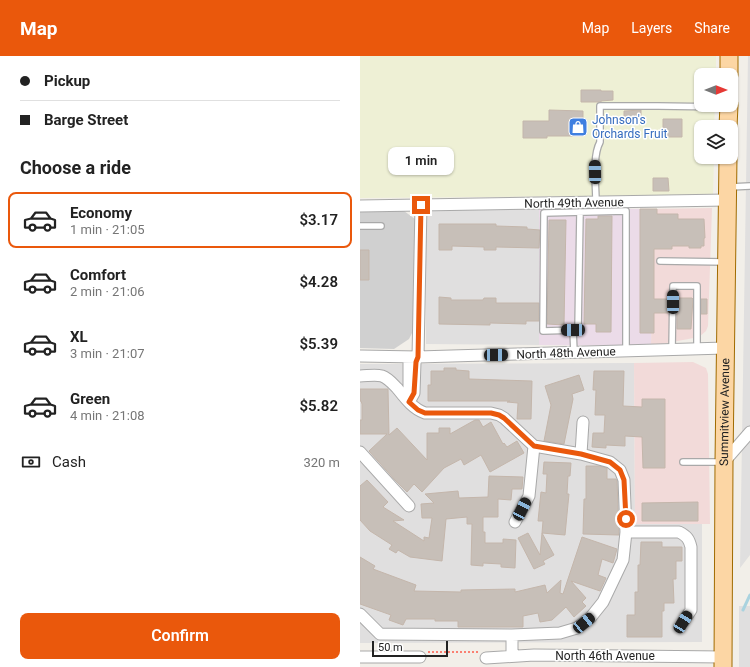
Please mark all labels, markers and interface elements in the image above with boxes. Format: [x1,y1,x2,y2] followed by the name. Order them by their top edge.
[20,17,58,40] text: Map
[582,20,609,36] text: Map
[631,20,672,36] text: Layers
[694,20,730,36] text: Share
[694,68,738,112] north arrow
[694,68,738,164] map controls
[44,72,90,90] text: Pickup
[44,111,128,129] text: Barge Street
[592,113,668,141] place label: Johnson's Orchards Fruit
[567,116,589,138] shop icon: Johnson's Orchards Fruit
[694,120,738,164] button: layers
[388,147,454,175] callout: 1 min
[405,153,437,168] text: 1 min
[20,157,131,178] text: Choose a ride
[589,160,601,184] car
[524,195,624,211] street label: North 49th Avenue
[412,196,430,214] route end
[22,202,58,238] icon: car
[70,204,132,222] text: Economy
[299,211,338,229] text: $3.17
[70,222,145,237] text: 1 min · 21:05
[22,264,58,300] icon: car
[70,266,126,284] text: Comfort
[299,273,338,291] text: $4.28
[70,284,145,299] text: 2 min · 21:06
[667,290,679,314] car
[561,324,585,336] car
[22,326,58,362] icon: car
[70,328,88,346] text: XL
[299,335,338,353] text: $5.39
[516,344,616,362] street label: North 48th Avenue
[70,346,145,361] text: 3 min · 21:07
[484,349,508,361] car
[717,358,732,466] street label: Summitview Avenue
[22,388,58,424] icon: car
[70,390,110,408] text: Green
[299,397,338,415] text: $5.82
[70,408,145,423] text: 4 min · 21:08
[20,451,42,473] icon: cash
[52,453,86,471] text: Cash
[303,455,340,470] text: 320 m
[511,496,533,522] car
[617,510,635,528] route start
[672,609,694,635] car
[571,611,597,635] car
[20,613,340,659] button: Confirm
[372,639,448,658] scale bar
[378,641,403,654] text: 50 m
[555,649,655,663] street label: North 46th Avenue

